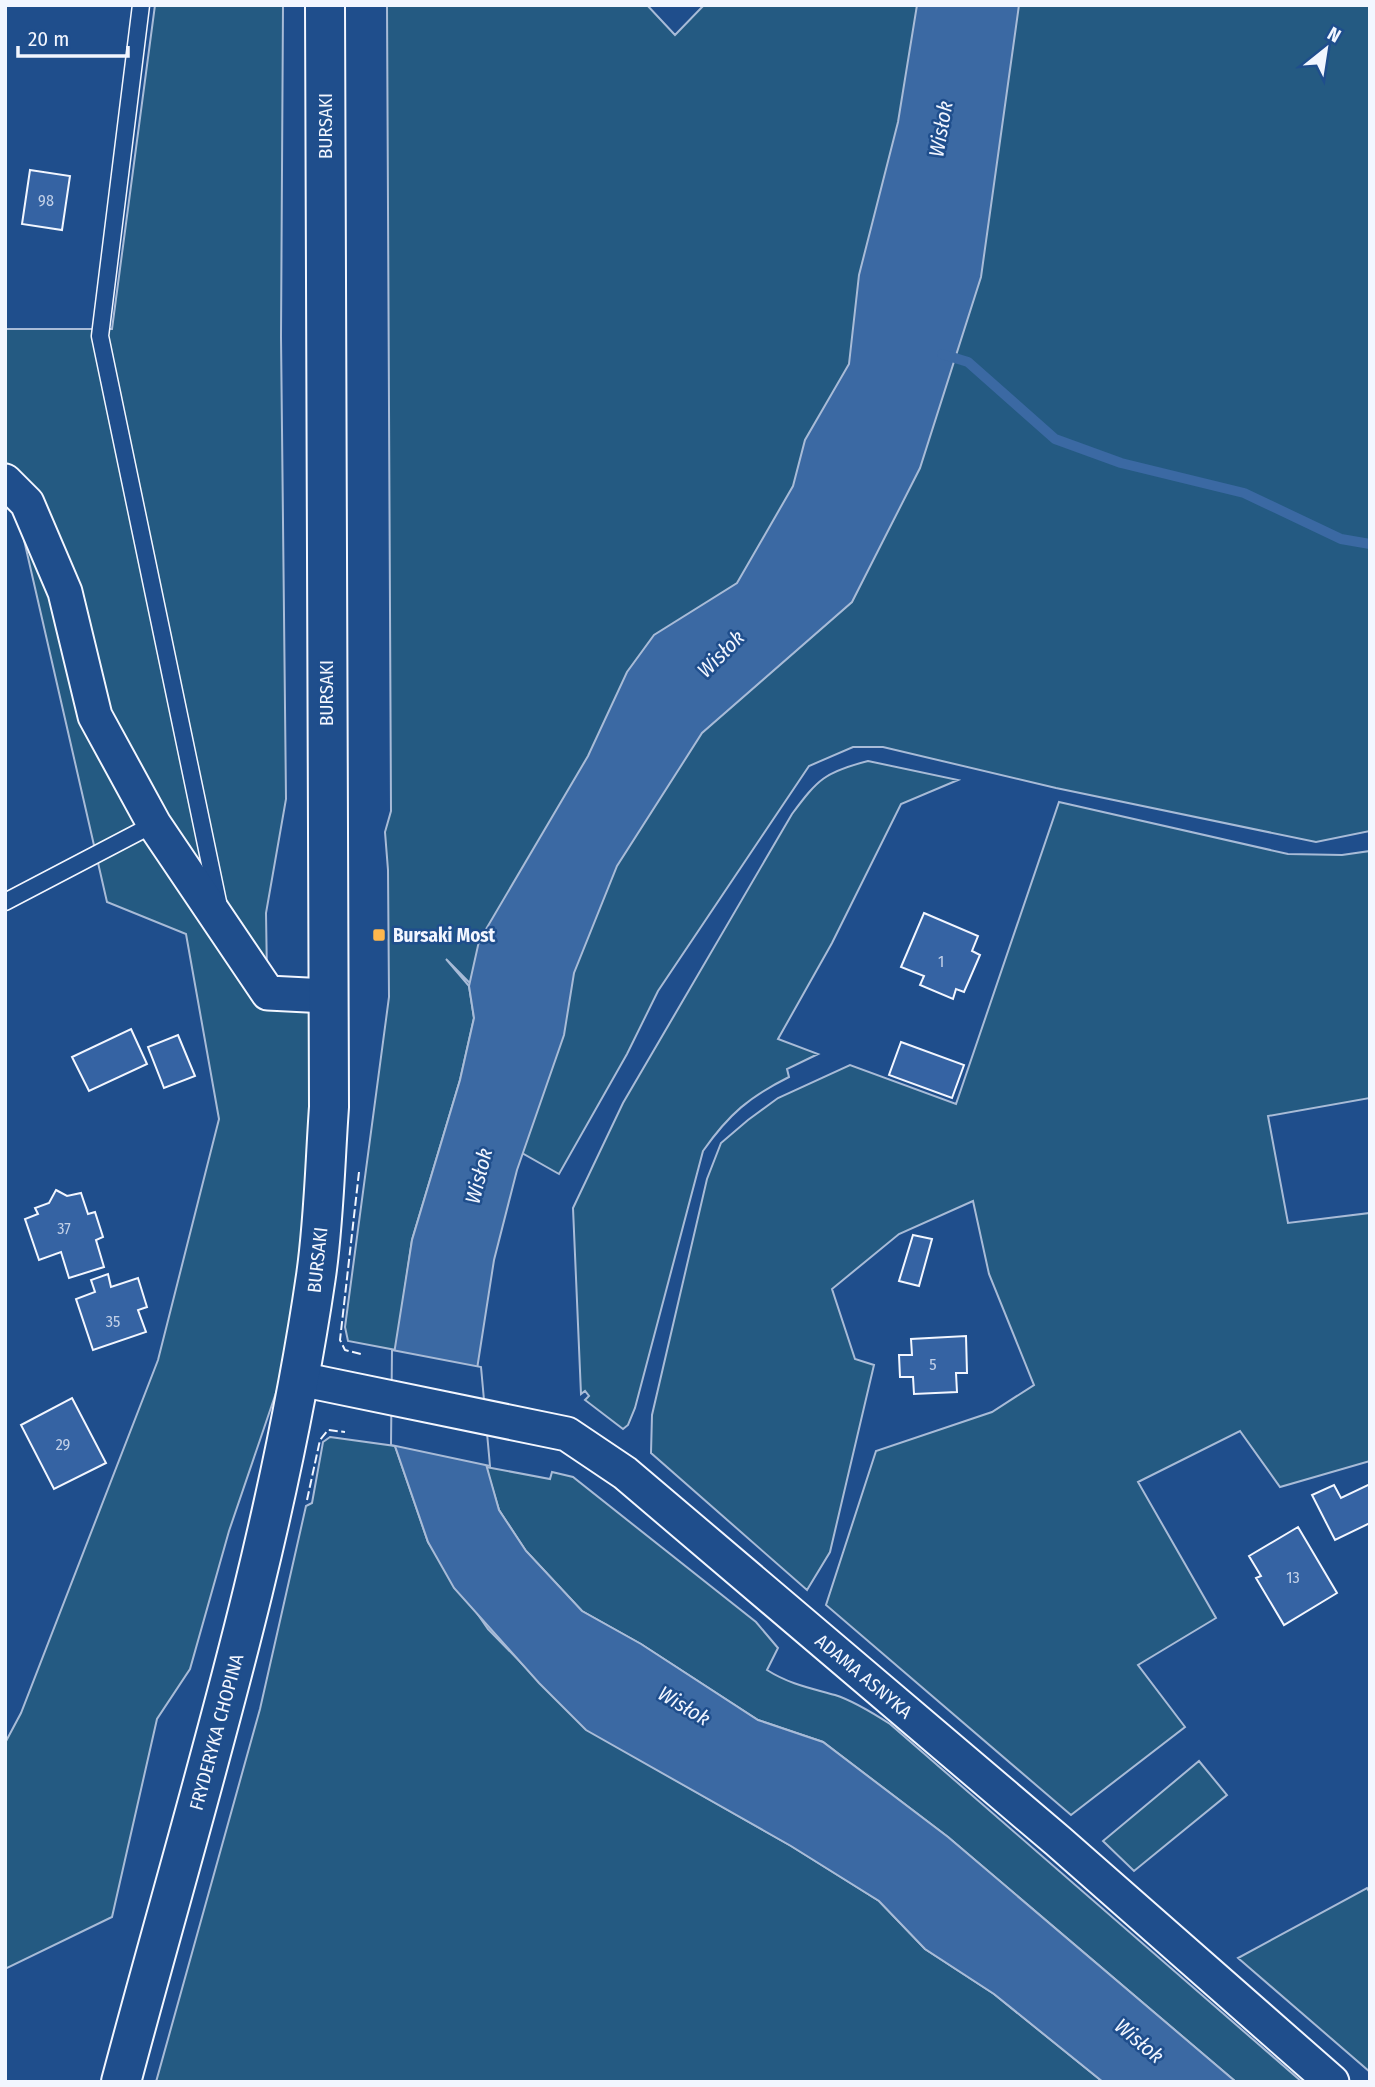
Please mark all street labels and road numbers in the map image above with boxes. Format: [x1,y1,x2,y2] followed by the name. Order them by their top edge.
[314,93,337,159] street label: BURSAKI
[315,660,338,726] street label: BURSAKI
[303,1226,332,1294] street label: BURSAKI
[811,1629,917,1724] street label: ADAMA ASNYKA
[185,1651,248,1813] street label: FRYDERYKA CHOPINA

